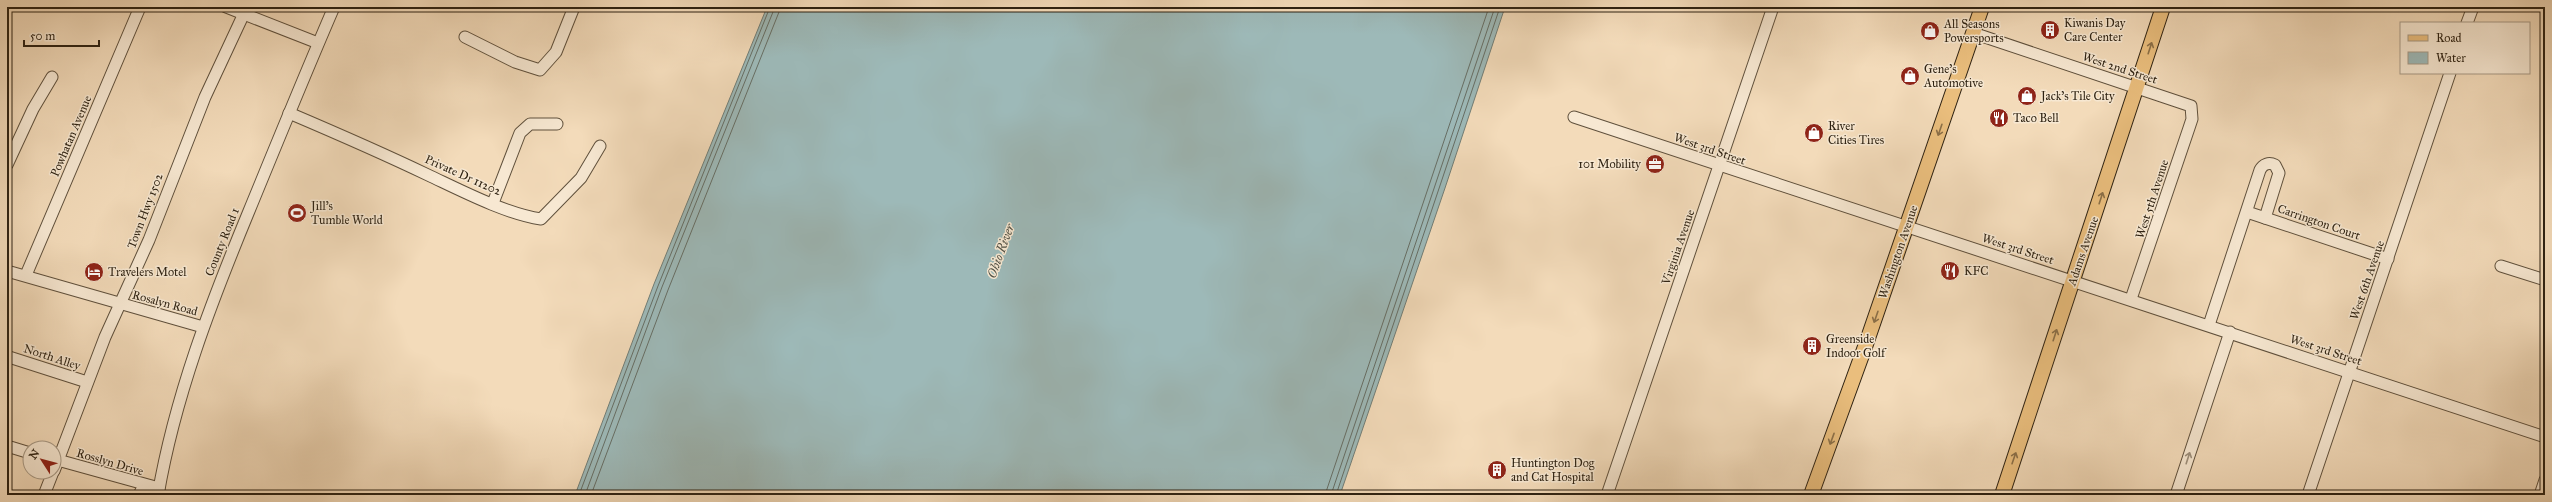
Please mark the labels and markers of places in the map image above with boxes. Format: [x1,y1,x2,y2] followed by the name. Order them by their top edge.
[2064,16,2126,44] place label: Kiwanis Day Care Center
[1943,17,2004,45] place label: All Seasons Powersports
[2039,19,2061,41] building icon: Kiwanis Day Care Center
[1919,20,1941,42] shop icon: All Seasons Powersports
[1923,62,1983,90] place label: Gene's Automotive
[1899,65,1921,87] shop icon: Gene's Automotive
[2016,85,2038,107] shop icon: Jack's Tile City
[2039,89,2115,104] place label: Jack's Tile City
[1988,107,2010,129] restaurant icon: Taco Bell
[2013,111,2060,125] place label: Taco Bell
[1828,119,1884,147] place label: River Cities Tires
[1803,122,1825,144] shop icon: River Cities Tires
[1644,153,1666,175] office icon: 101 Mobility
[1578,157,1641,171] place label: 101 Mobility
[309,199,383,227] place label: Jill's Tumble World
[286,202,308,224] sports icon: Jill's Tumble World
[1939,260,1961,282] restaurant icon: KFC
[83,261,105,283] hotel icon: Travelers Motel
[1964,264,1989,278] place label: KFC
[108,265,187,279] place label: Travelers Motel
[1826,332,1887,360] place label: Greenside Indoor Golf
[1801,335,1823,357] building icon: Greenside Indoor Golf
[1511,456,1595,484] place label: Huntington Dog and Cat Hospital
[1486,459,1508,481] building icon: Huntington Dog and Cat Hospital

